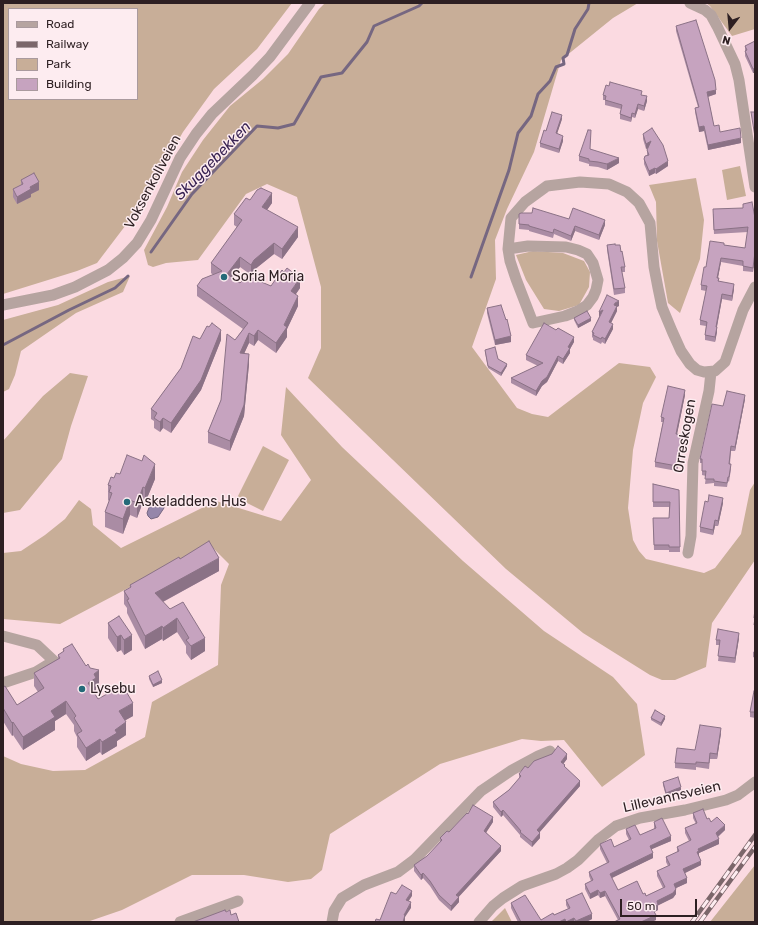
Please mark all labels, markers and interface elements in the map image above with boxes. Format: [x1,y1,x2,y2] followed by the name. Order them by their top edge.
[8,8,138,100] legend
[710,8,750,48] north arrow
[46,17,74,31] text: Road
[721,33,732,47] text: N
[46,37,89,51] text: Railway
[46,57,71,71] text: Park
[46,77,92,91] text: Building
[171,118,255,204] water label: Skuggebekken
[121,132,185,232] street label: Voksenkollveien
[232,269,304,285] place label: Soria Moria
[219,272,229,282] marker: Soria Moria
[670,398,700,474] street label: Orreskogen
[135,494,246,510] place label: Askeladdens Hus
[122,497,132,507] marker: Askeladdens Hus
[90,681,136,697] place label: Lysebu
[77,684,87,694] marker: Lysebu
[622,778,722,816] street label: Lillevannsveien
[622,891,699,917] scale bar
[627,899,655,913] text: 50 m

